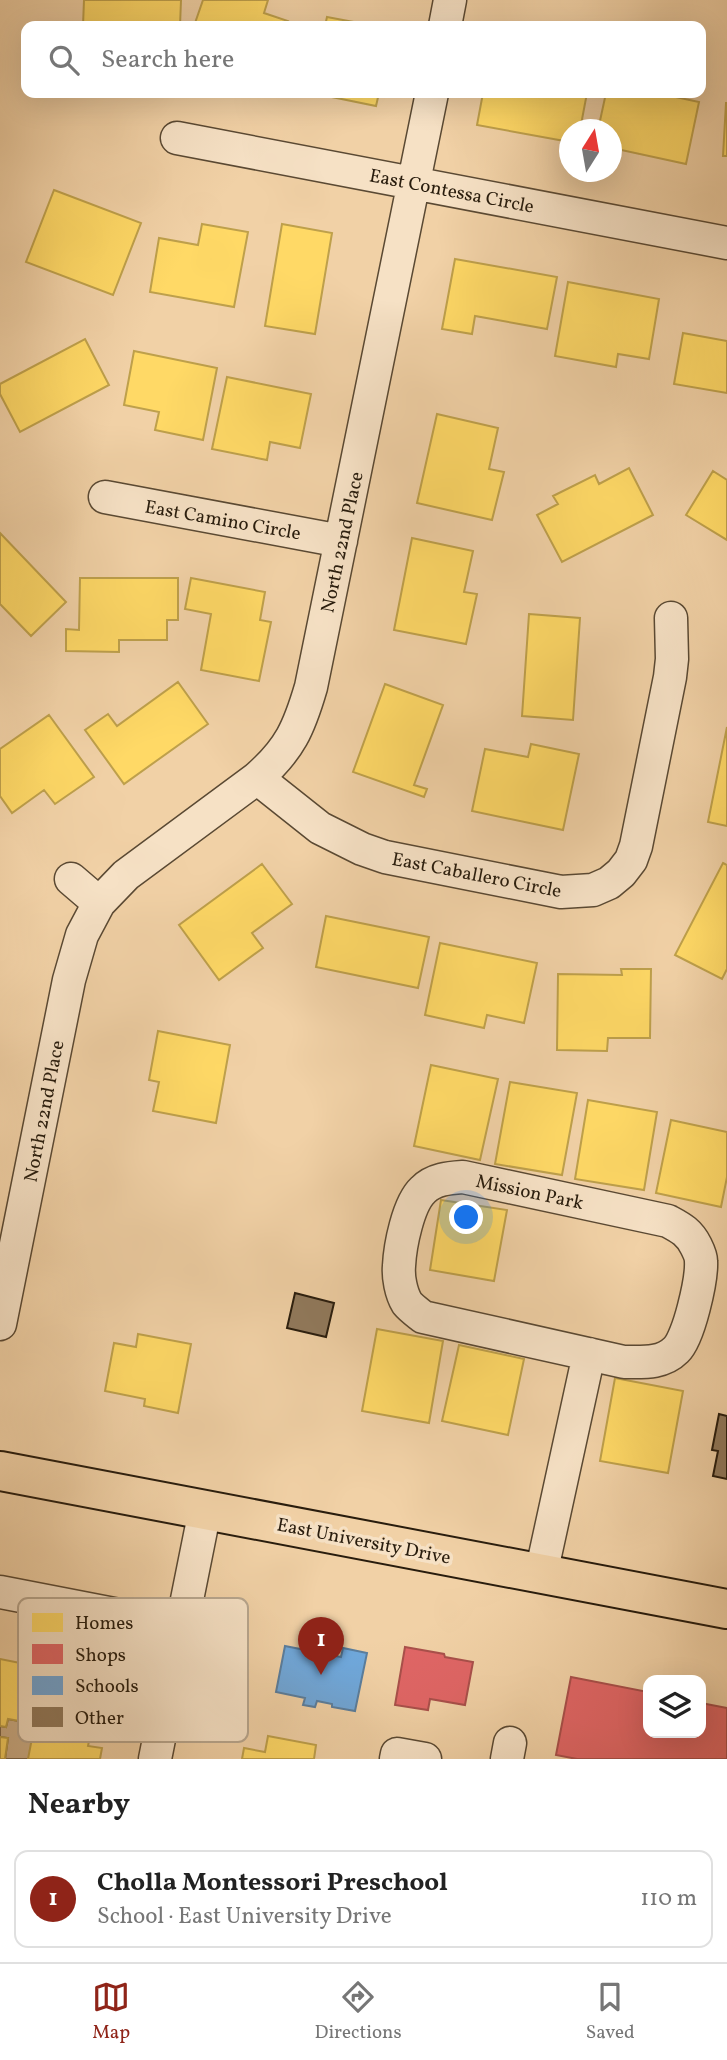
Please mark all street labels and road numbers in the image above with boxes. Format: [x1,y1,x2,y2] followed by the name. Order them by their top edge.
[367,163,536,221] street label: East Contessa Circle
[315,469,371,616] street label: North 22nd Place
[143,494,303,547] street label: East Camino Circle
[390,847,564,905] street label: East Caballero Circle
[18,1038,71,1185] street label: North 22nd Place
[473,1169,586,1217] street label: Mission Park
[274,1512,453,1572] street label: East University Drive

